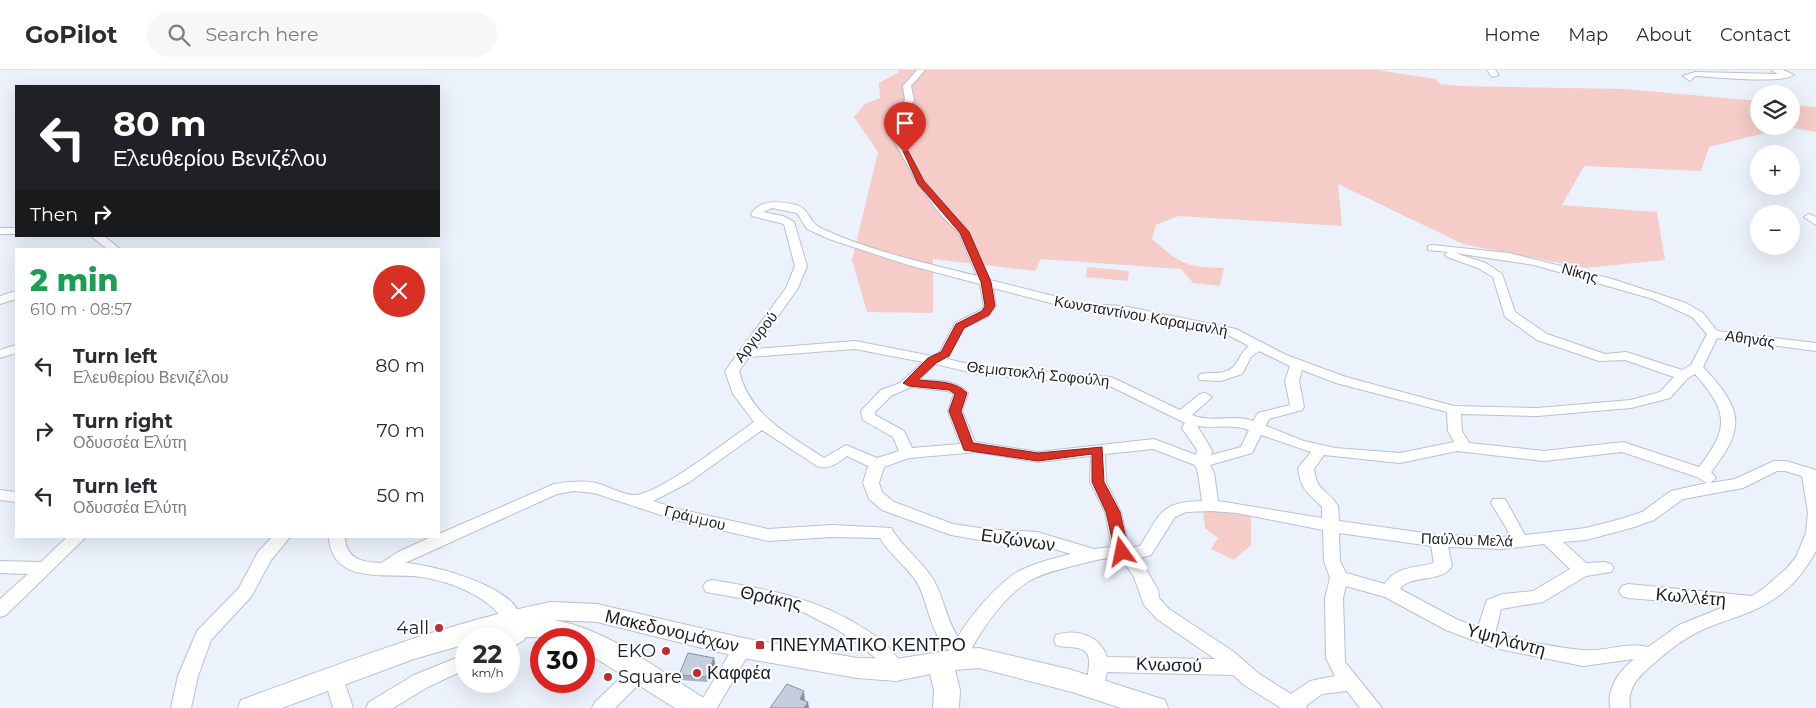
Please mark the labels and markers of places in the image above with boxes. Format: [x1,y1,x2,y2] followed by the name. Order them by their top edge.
[884,102,926,153] pin
[396,617,429,639] place label: 4all
[433,622,445,634] marker: 4all
[770,634,966,656] place label: ΠΝΕΥΜΑΤΙΚΟ ΚΕΝΤΡΟ
[754,639,766,651] marker: ΠΝΕΥΜΑΤΙΚΟ ΚΕΝΤΡΟ
[617,640,656,662] place label: EKO
[660,645,672,657] marker: EKO
[707,662,771,684] place label: Καφφέα
[618,666,682,688] place label: Square
[691,667,703,679] marker: Καφφέα
[602,671,614,683] marker: Square

